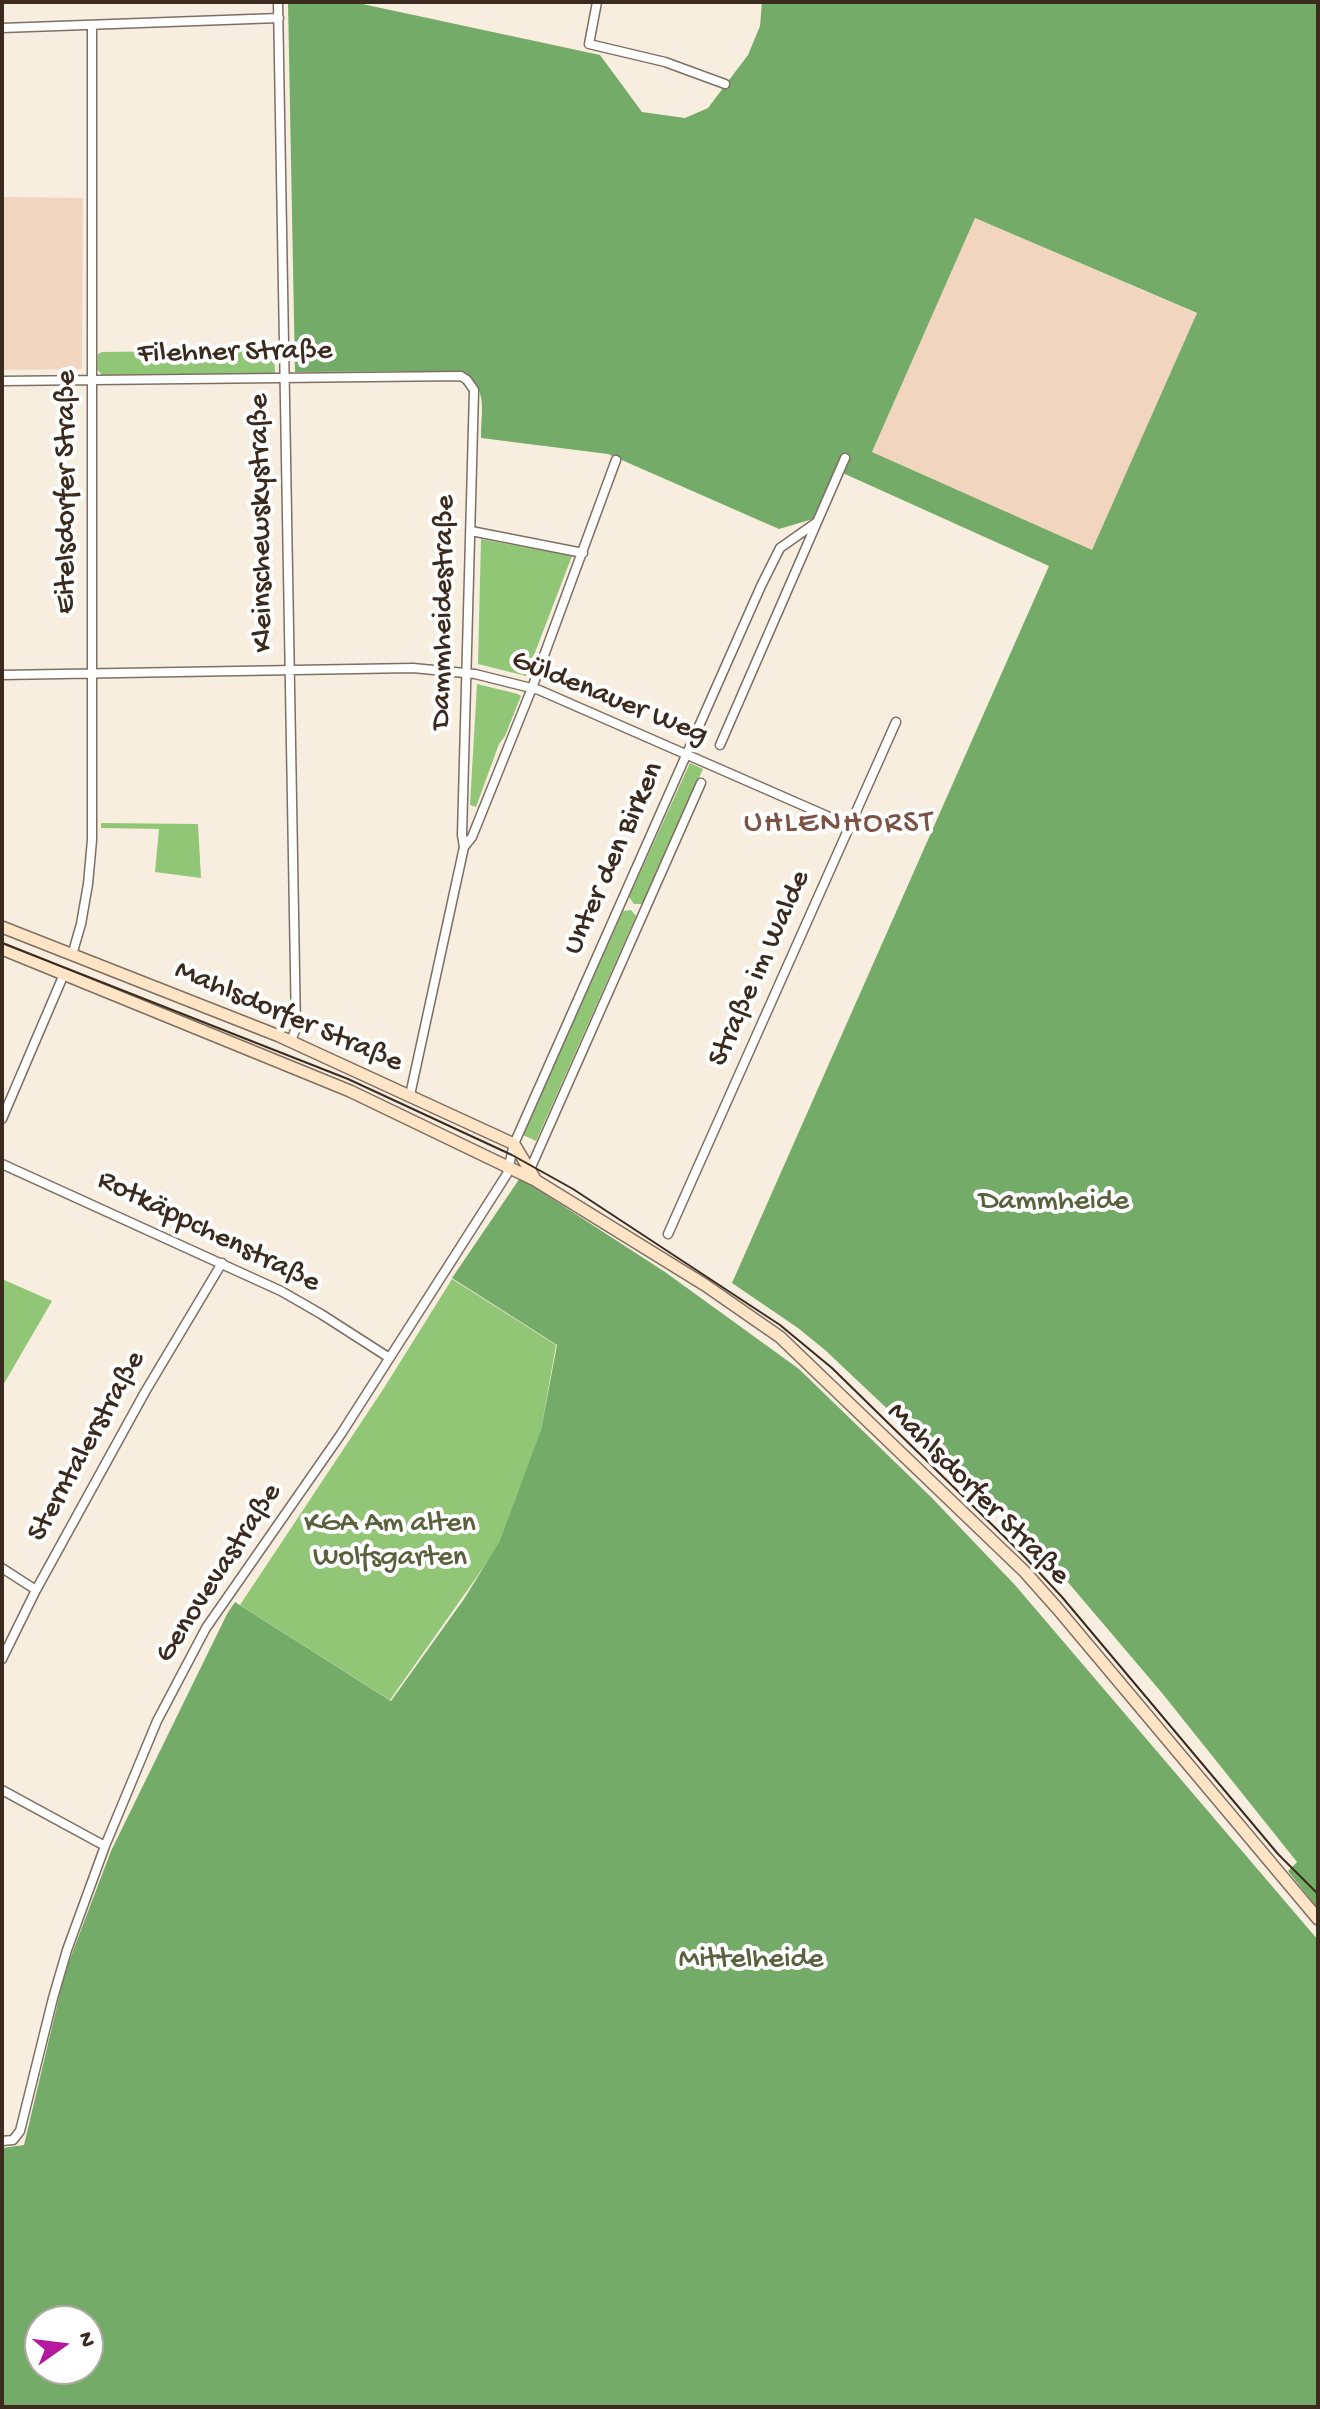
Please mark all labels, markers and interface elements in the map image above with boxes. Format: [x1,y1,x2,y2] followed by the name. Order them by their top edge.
[137,334,333,374] street label: Filehner Straße
[50,370,86,614] street label: Eitelsdorfer Straße
[243,393,283,653] street label: Kleinschewskystraße
[425,495,465,729] street label: Dammheidestraße
[505,643,713,755] street label: Güldenauer Weg
[556,757,674,961] street label: Unter den Birken
[744,806,934,844] district label: UHLENHORST
[702,865,820,1073] street label: Straße im Walde
[168,954,408,1082] street label: Mahlsdorfer Straße
[91,1163,325,1303] street label: Rotkäppchenstraße
[979,1185,1129,1221] park label: Dammheide
[21,1345,155,1549] street label: Sterntalerstraße
[878,1396,1076,1594] street label: Mahlsdorfer Straße
[149,1477,291,1671] street label: Genovevastraße
[304,1507,476,1578] park label: KGA Am alten Wolfsgarten
[678,1943,824,1979] park label: Mittelheide
[24,2305,104,2385] north arrow
[71,2330,100,2350] text: N

